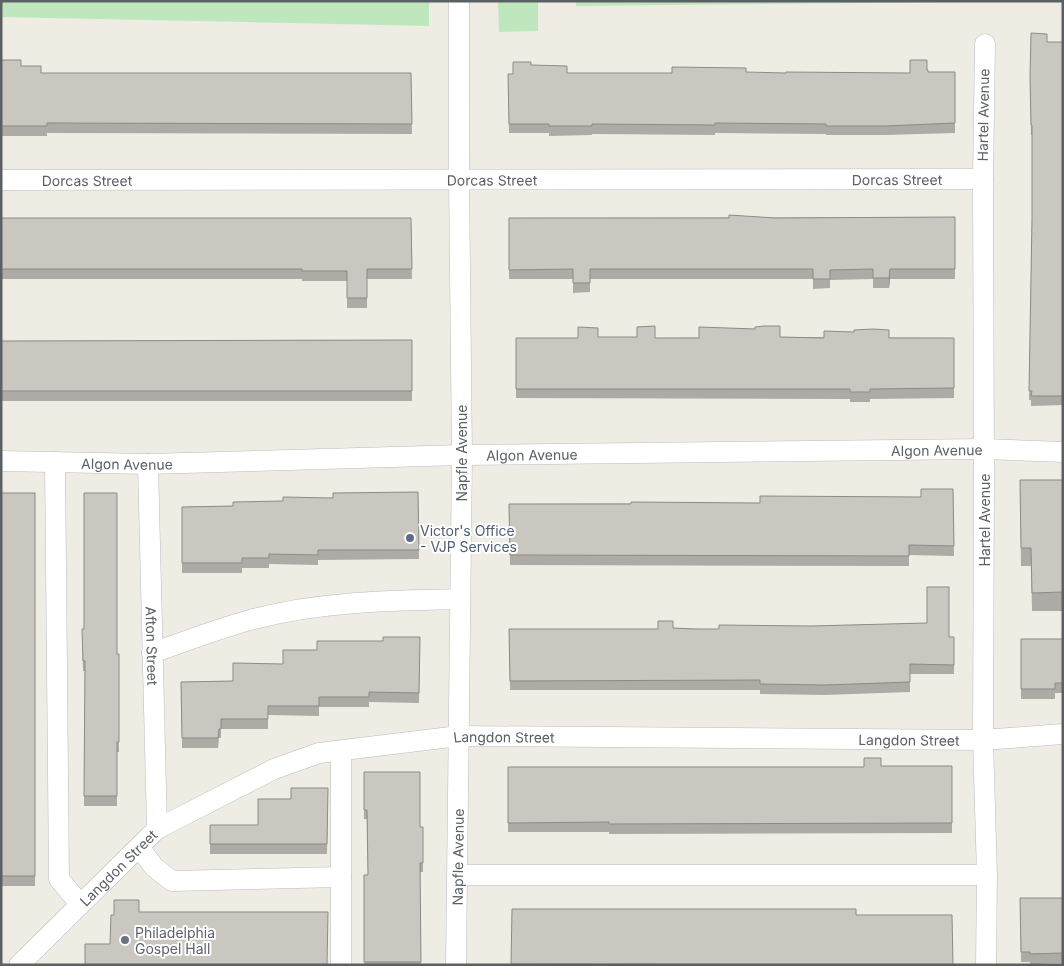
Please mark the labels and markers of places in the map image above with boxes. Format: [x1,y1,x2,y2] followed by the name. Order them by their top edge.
[420,522,517,555] place label: Victor's Office - VJP Services
[404,532,416,544] marker: Victor's Office - VJP Services
[135,924,215,957] place label: Philadelphia Gospel Hall
[119,934,131,946] marker: Philadelphia Gospel Hall

